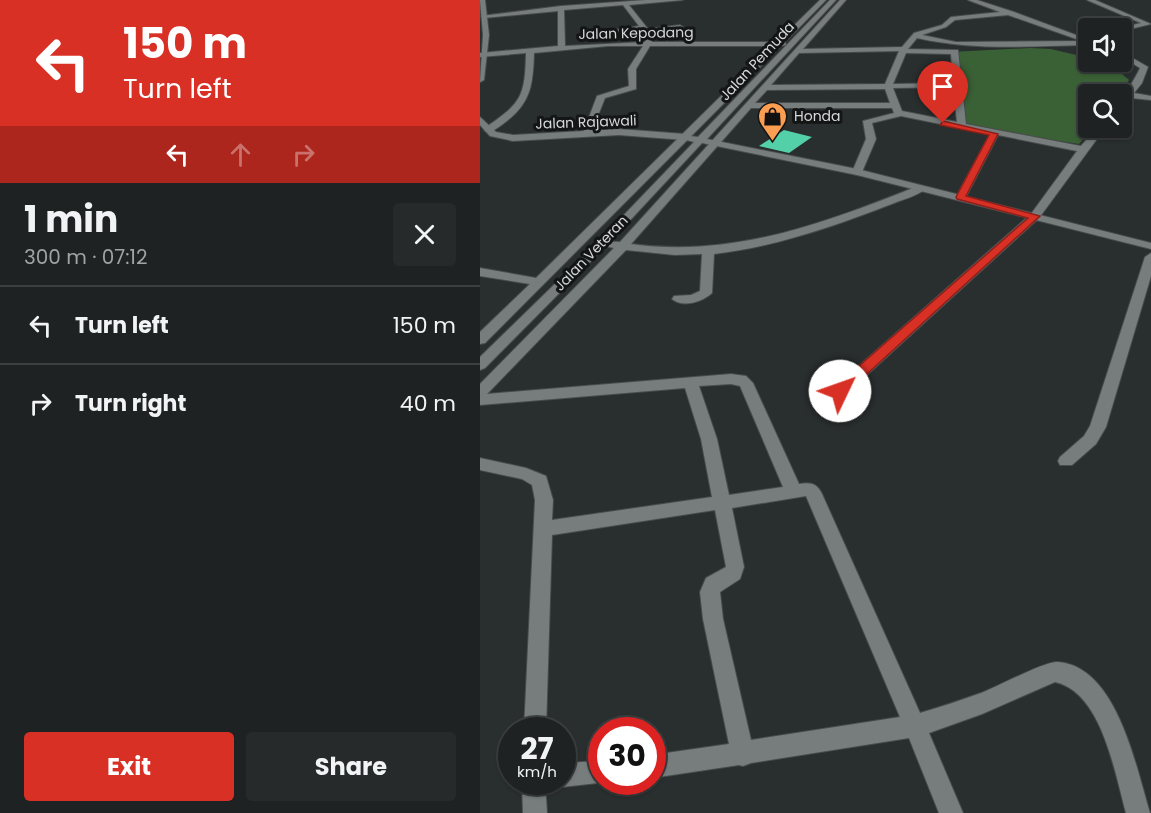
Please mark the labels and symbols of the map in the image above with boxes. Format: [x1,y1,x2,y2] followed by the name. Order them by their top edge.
[715,17,799,105] street label: Jalan Pemuda
[578,22,694,44] street label: Jalan Kepodang
[917,61,968,123] pin
[757,100,789,142] shop icon: Honda
[794,106,841,126] place label: Honda
[535,110,637,134] street label: Jalan Rajawali
[550,211,632,295] street label: Jalan Veteran
[808,359,872,423] position arrow
[588,717,666,795] speed limit sign: 30

